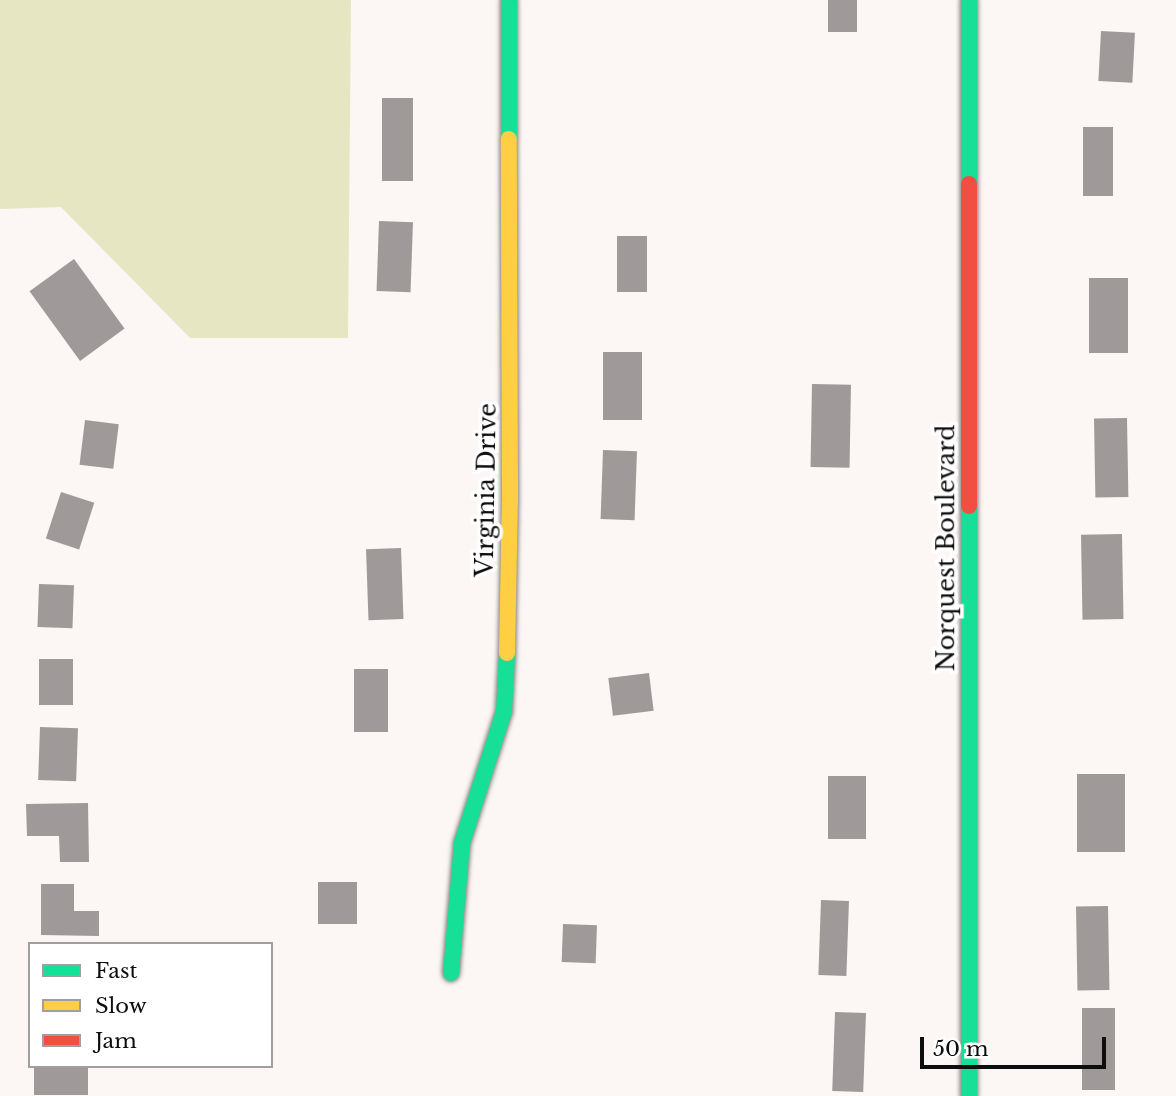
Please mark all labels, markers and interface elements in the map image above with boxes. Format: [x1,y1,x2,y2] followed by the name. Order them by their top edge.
[470,403,502,577] street label: Virginia Drive
[932,425,960,671] street label: Norquest Boulevard
[28,942,273,1068] legend
[95,958,137,984] text: Fast
[95,993,147,1019] text: Slow
[924,1023,1110,1066] scale bar
[95,1028,137,1054] text: Jam
[933,1036,988,1062] text: 50 m

